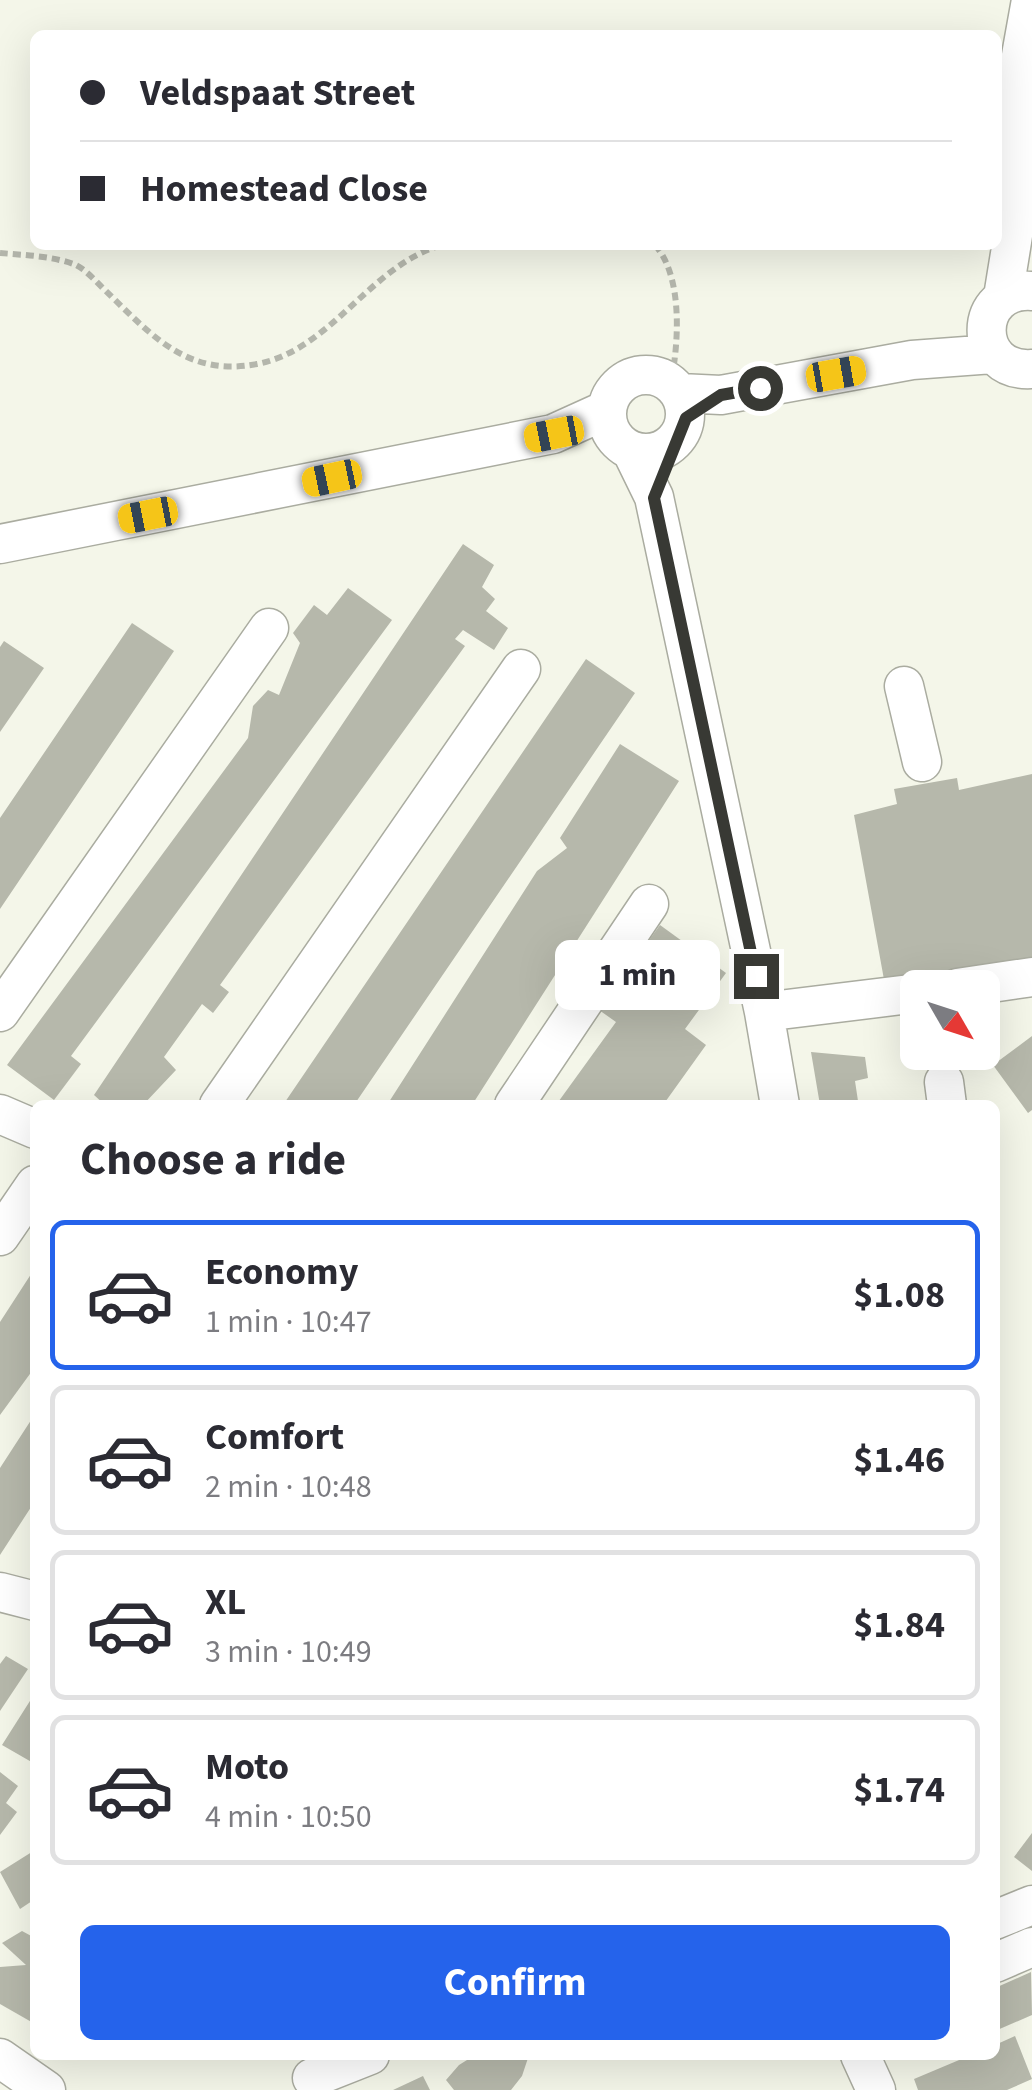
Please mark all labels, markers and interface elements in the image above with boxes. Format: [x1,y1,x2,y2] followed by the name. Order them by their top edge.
[140,66,415,120] text: Veldspaat Street
[140,162,428,216] text: Homestead Close
[804,354,868,394] car
[738,366,783,411] route start
[522,414,586,454] car
[300,457,364,499] car
[116,495,180,535] car
[556,941,721,1011] callout: 1 min
[599,952,676,998] text: 1 min
[734,954,779,999] route end
[900,970,1000,1070] north arrow
[900,970,1000,1070] map controls
[80,1128,346,1192] text: Choose a ride
[205,1245,358,1299] text: Economy
[85,1250,175,1340] icon: car
[853,1268,945,1322] text: $1.08
[205,1299,372,1345] text: 1 min · 10:47
[205,1410,344,1464] text: Comfort
[85,1415,175,1505] icon: car
[853,1433,945,1487] text: $1.46
[205,1464,372,1510] text: 2 min · 10:48
[205,1575,246,1629] text: XL
[85,1580,175,1670] icon: car
[853,1598,945,1652] text: $1.84
[205,1629,372,1675] text: 3 min · 10:49
[205,1740,289,1794] text: Moto
[85,1745,175,1835] icon: car
[853,1763,945,1817] text: $1.74
[205,1794,372,1840] text: 4 min · 10:50
[80,1925,950,2040] button: Confirm

